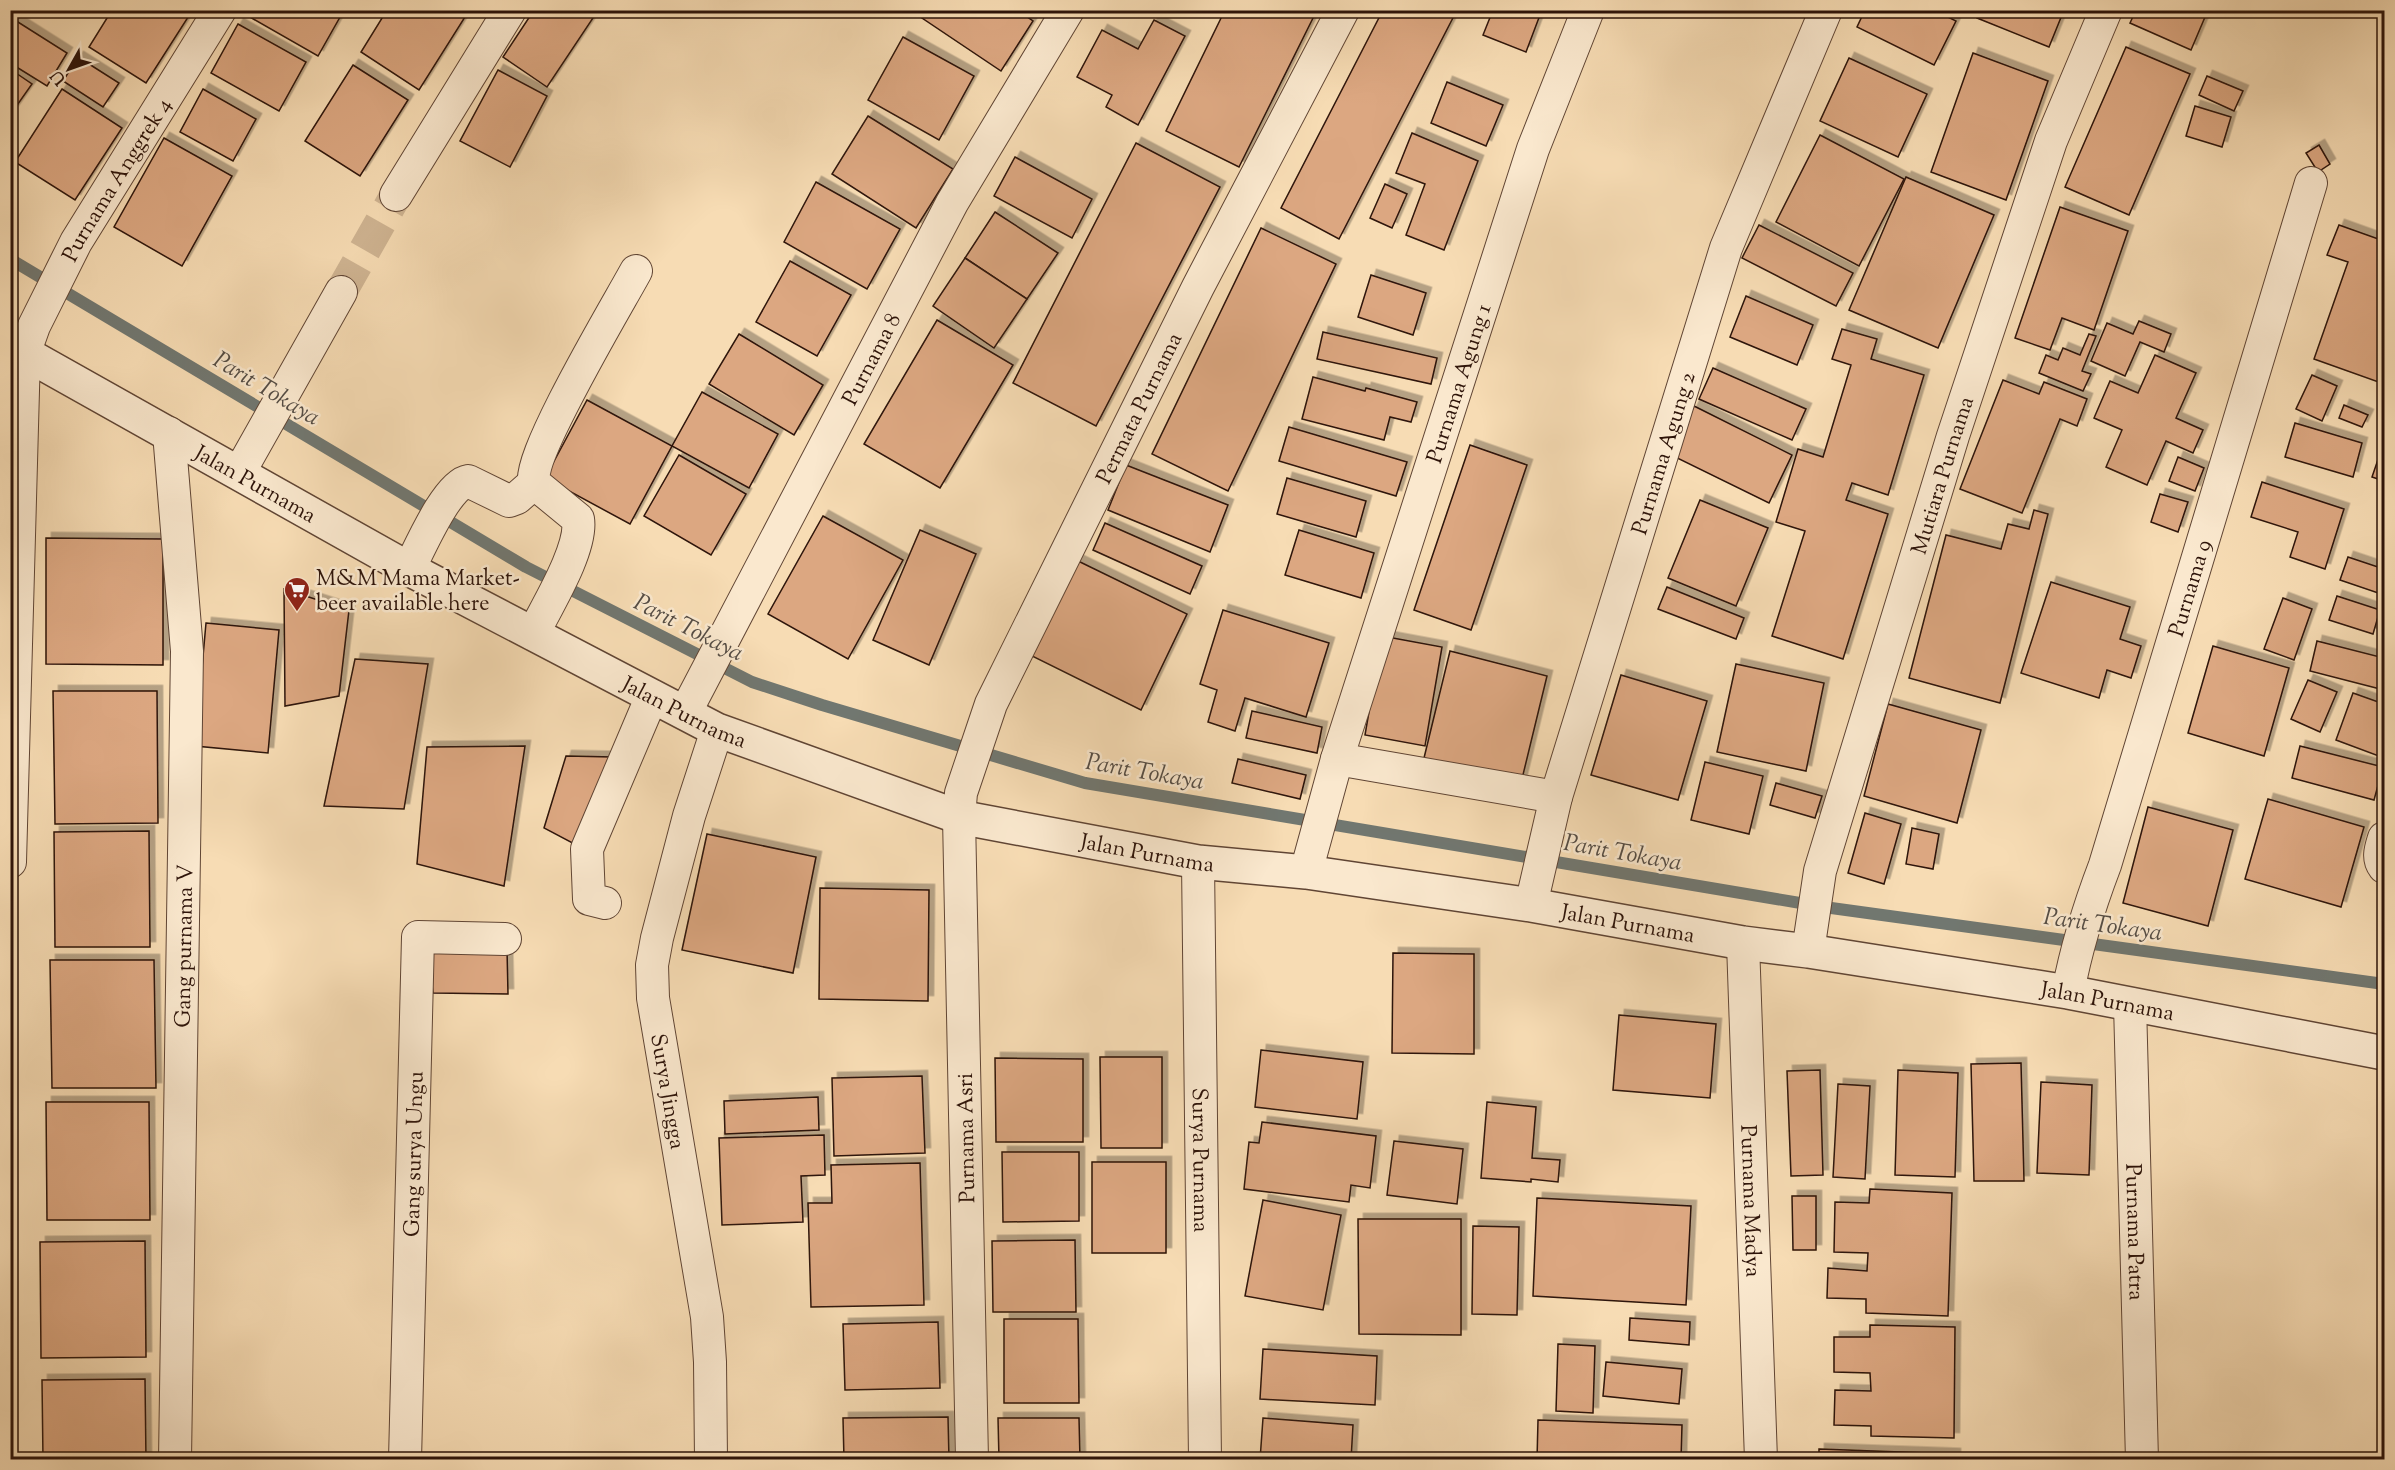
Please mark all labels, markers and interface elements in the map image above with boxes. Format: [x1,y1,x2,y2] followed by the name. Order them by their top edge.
[39,39,99,99] north arrow
[46,64,72,89] text: U
[56,92,181,268] street label: Purnama Anggrek 4
[1420,300,1501,468] street label: Purnama Agung 1
[836,308,911,412] street label: Purnama 8
[1090,328,1192,490] street label: Permata Purnama
[206,344,326,435] water label: Parit Tokaya
[1625,369,1706,539] street label: Purnama Agung 2
[1905,393,1984,559] street label: Mutiara Purnama
[187,438,321,533] street label: Jalan Purnama
[2162,536,2221,641] street label: Purnama 9
[316,564,520,621] place label: M&M Mama Market- beer available here
[282,575,312,613] supermarket icon: M&M Mama Market- beer available here
[627,587,749,671] water label: Parit Tokaya
[615,670,750,758] street label: Jalan Purnama
[1083,746,1206,800] water label: Parit Tokaya
[1077,827,1215,882] street label: Jalan Purnama
[1561,827,1684,881] water label: Parit Tokaya
[169,864,203,1028] street label: Gang purnama V
[1557,898,1697,953] street label: Jalan Purnama
[2041,901,2164,951] water label: Parit Tokaya
[2037,975,2177,1031] street label: Jalan Purnama
[640,1031,692,1152] street label: Surya Jingga
[398,1070,434,1238] street label: Gang surya Ungu
[951,1073,985,1203] street label: Purnama Asri
[1182,1088,1215,1232] street label: Surya Purnama
[1730,1124,1768,1278] street label: Purnama Madya
[2115,1163,2151,1301] street label: Purnama Patra

